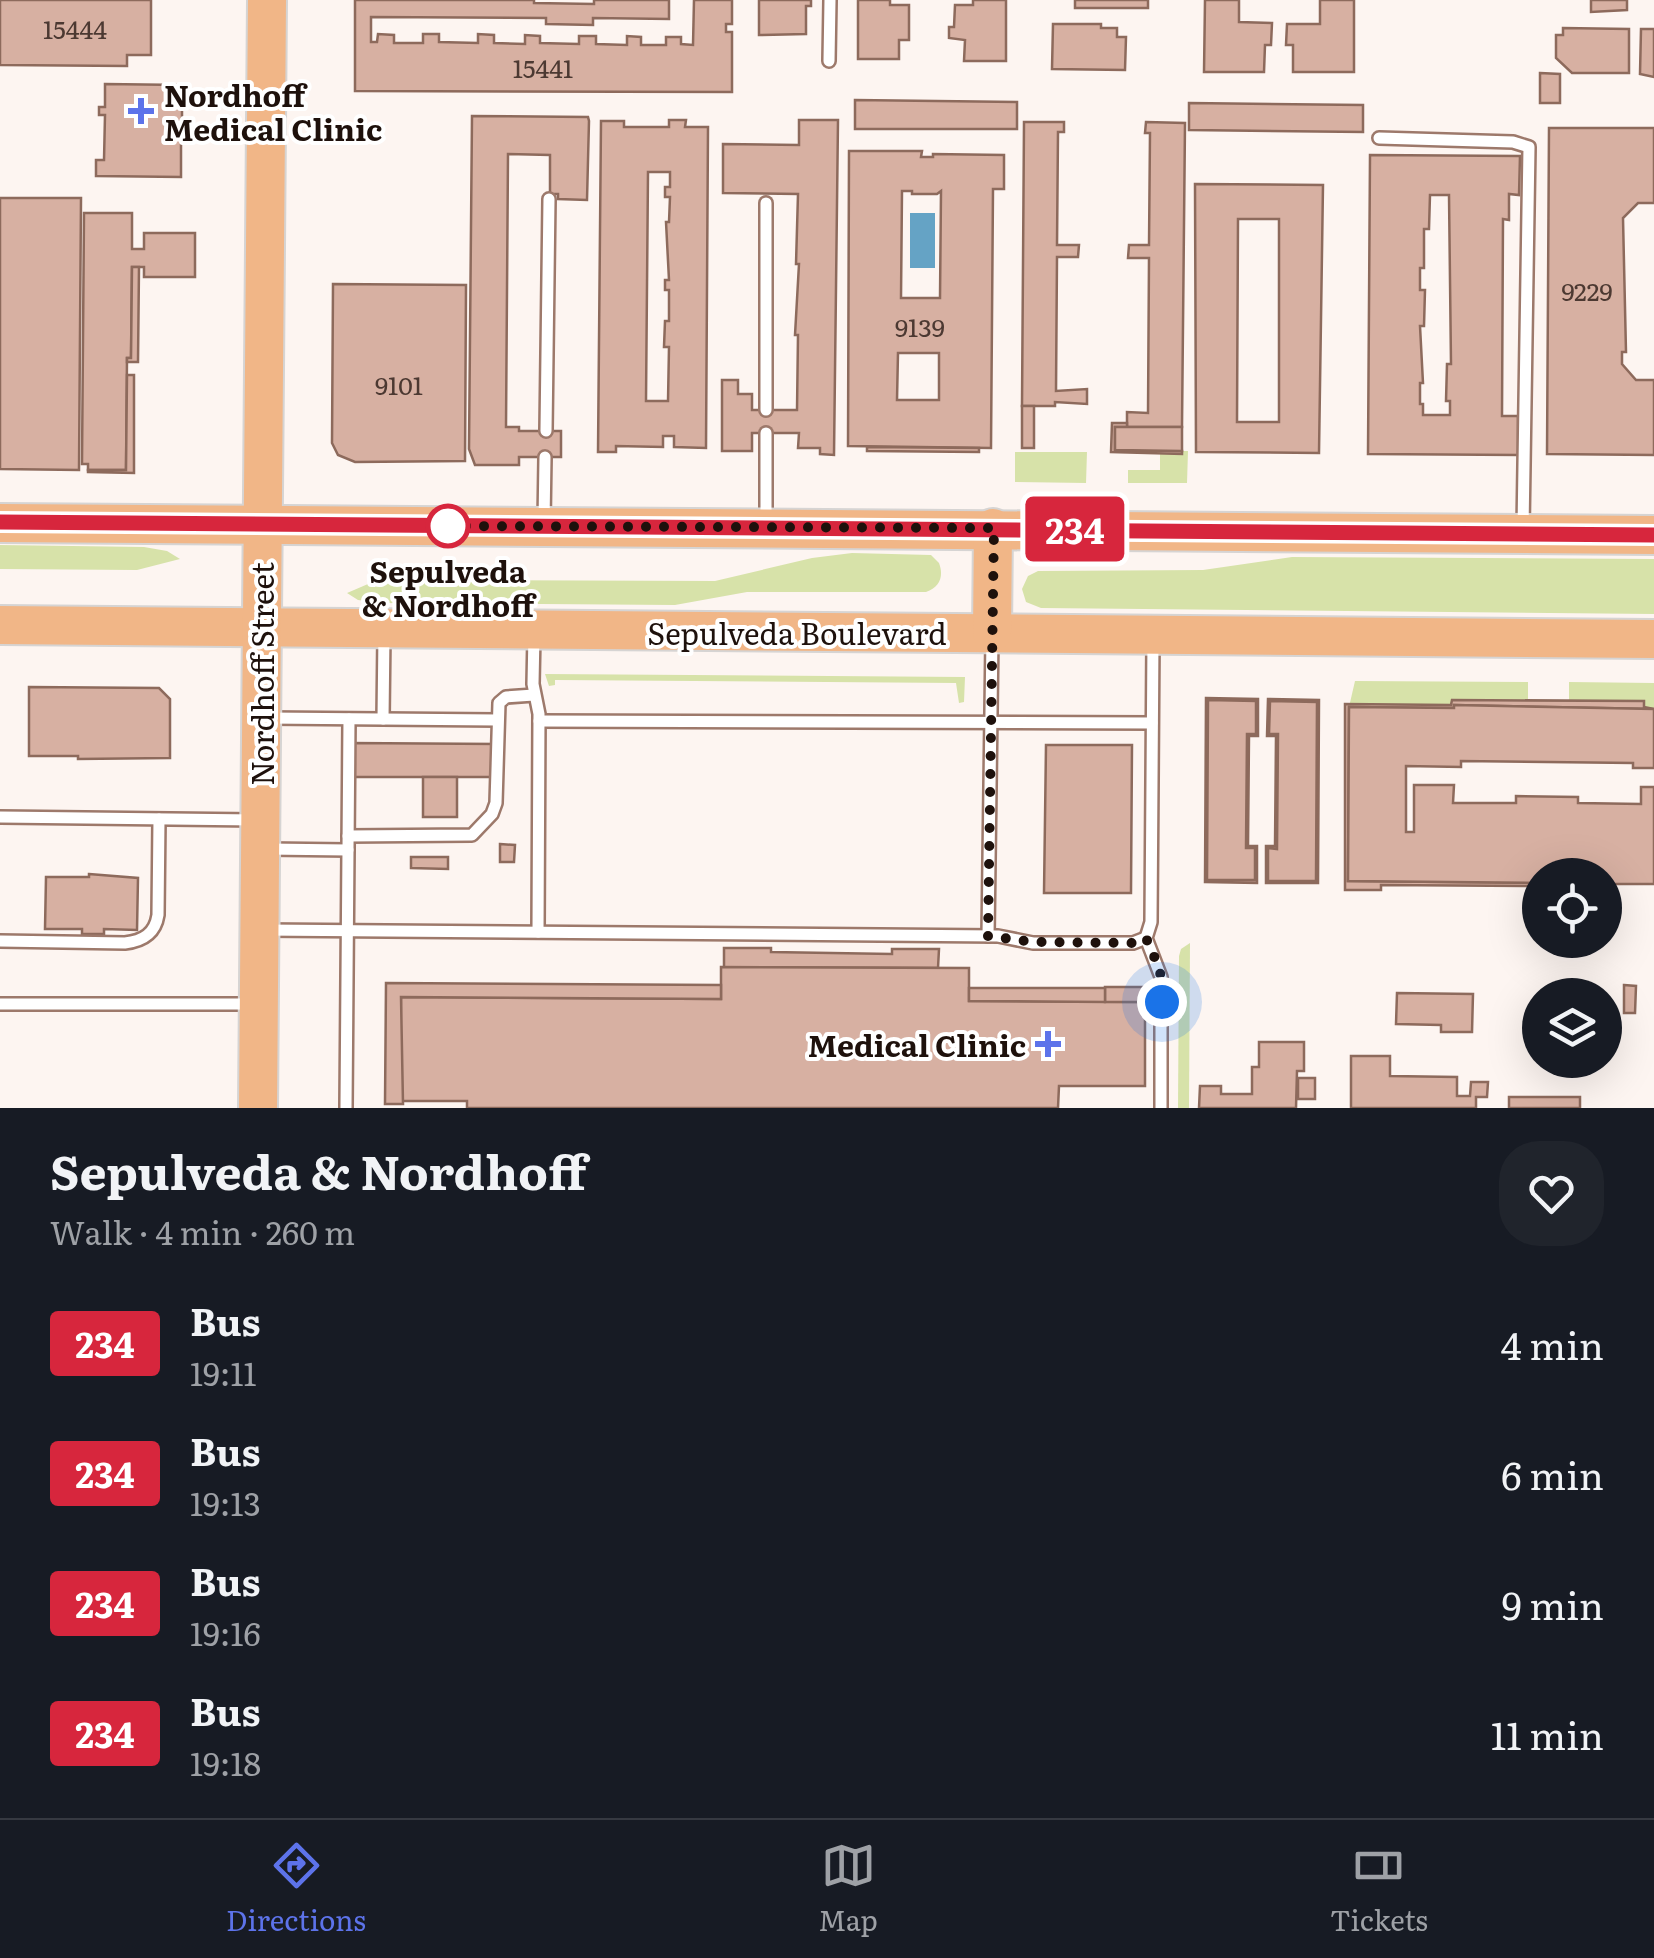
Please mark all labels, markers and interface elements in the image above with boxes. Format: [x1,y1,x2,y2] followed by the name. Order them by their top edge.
[43,10,107,47] house number: 15444
[513,49,573,86] house number: 15441
[164,72,382,150] place label: Nordhoff Medical Clinic
[128,98,154,124] marker: Nordhoff Medical Clinic
[1561,272,1613,309] house number: 9229
[895,308,945,345] house number: 9139
[375,366,423,403] house number: 9101
[1018,496,1132,562] line badge: 234
[1045,503,1105,555] text: 234
[427,505,469,547] marker: Sepulveda & Nordhoff
[362,548,537,626] place label: Sepulveda & Nordhoff
[239,562,283,786] street label: Nordhoff Street
[647,610,947,654] street label: Sepulveda Boulevard
[1522,858,1622,1078] map controls
[1522,858,1622,958] button: locate
[1137,977,1187,1027] your location
[1522,978,1622,1078] button: layers
[808,1022,1026,1066] place label: Medical Clinic
[1035,1031,1061,1057] marker: Medical Clinic
[50,1134,587,1205] text: Sepulveda & Nordhoff
[1499,1141,1604,1246] button: heart
[50,1207,355,1255] text: Walk · 4 min · 260 m
[190,1291,261,1348] text: Bus
[1501,1315,1604,1372] text: 4 min
[75,1317,135,1369] text: 234
[190,1348,256,1396] text: 19:11
[190,1421,261,1478] text: Bus
[1501,1445,1604,1502] text: 6 min
[75,1447,135,1499] text: 234
[190,1478,261,1526] text: 19:13
[190,1551,261,1608] text: Bus
[1502,1575,1604,1632] text: 9 min
[75,1577,135,1629] text: 234
[190,1608,261,1656] text: 19:16
[190,1681,261,1738] text: Bus
[1491,1705,1604,1762] text: 11 min
[75,1707,135,1759] text: 234
[190,1738,261,1786] text: 19:18
[226,1838,366,1940] tab: Directions
[818,1838,878,1940] tab: Map
[1330,1838,1428,1940] tab: Tickets

